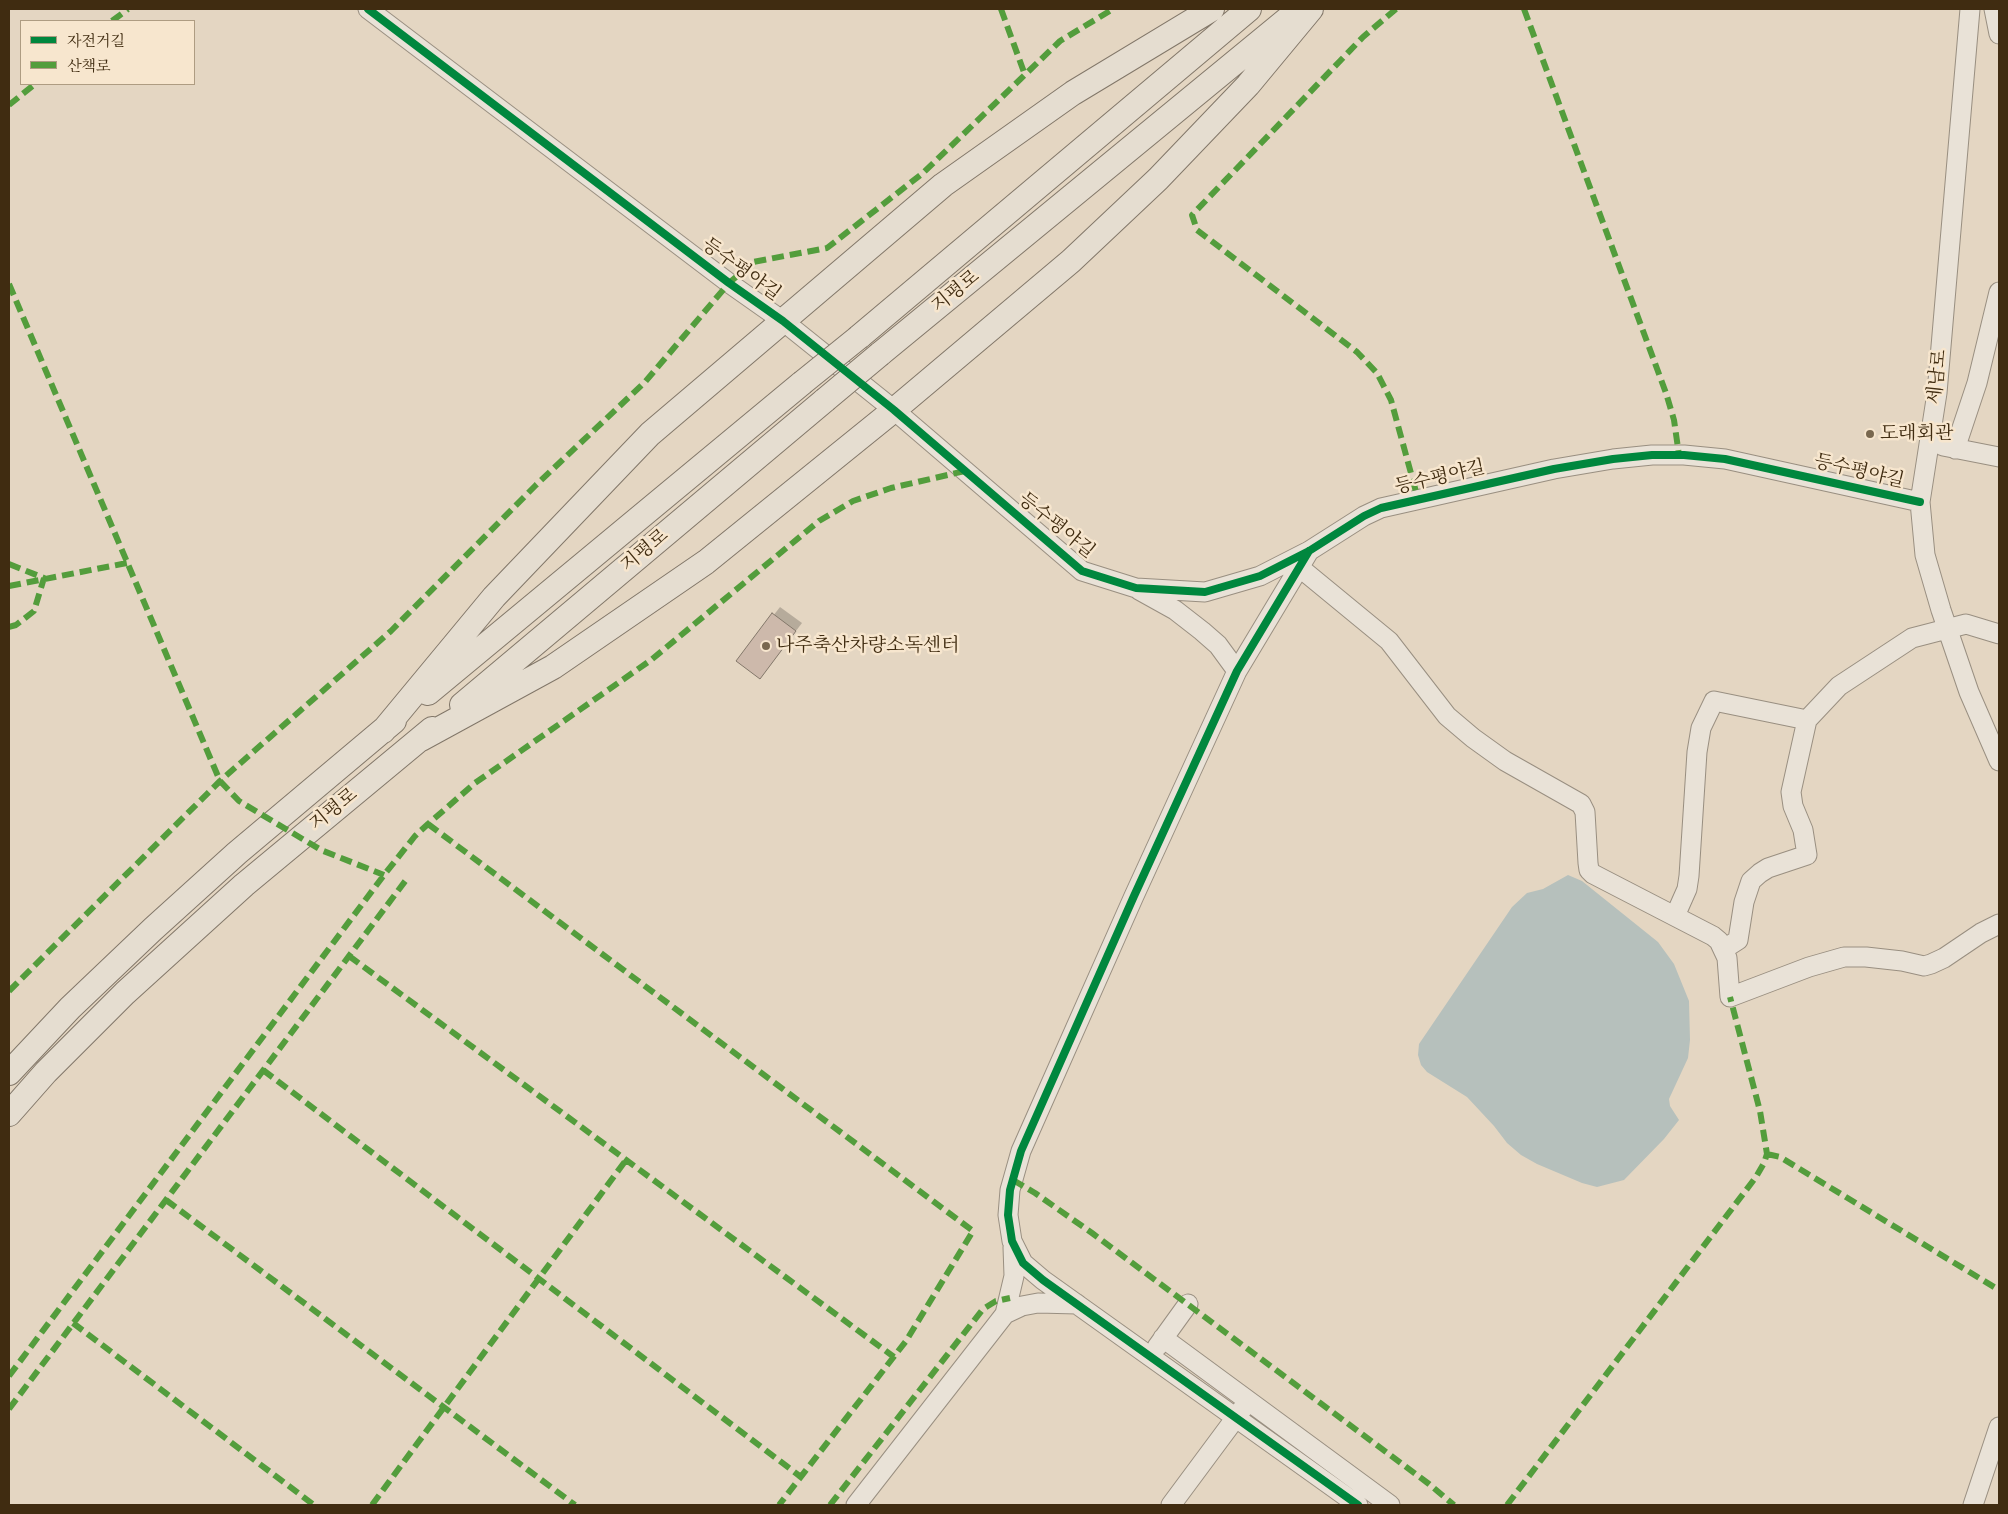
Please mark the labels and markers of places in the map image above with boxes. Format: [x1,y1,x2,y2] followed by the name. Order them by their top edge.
[1880,423,1953,445] place label: 도래회관
[1864,428,1876,440] marker: 도래회관
[776,635,960,657] place label: 나주축산차량소독센터
[760,640,772,652] marker: 나주축산차량소독센터

